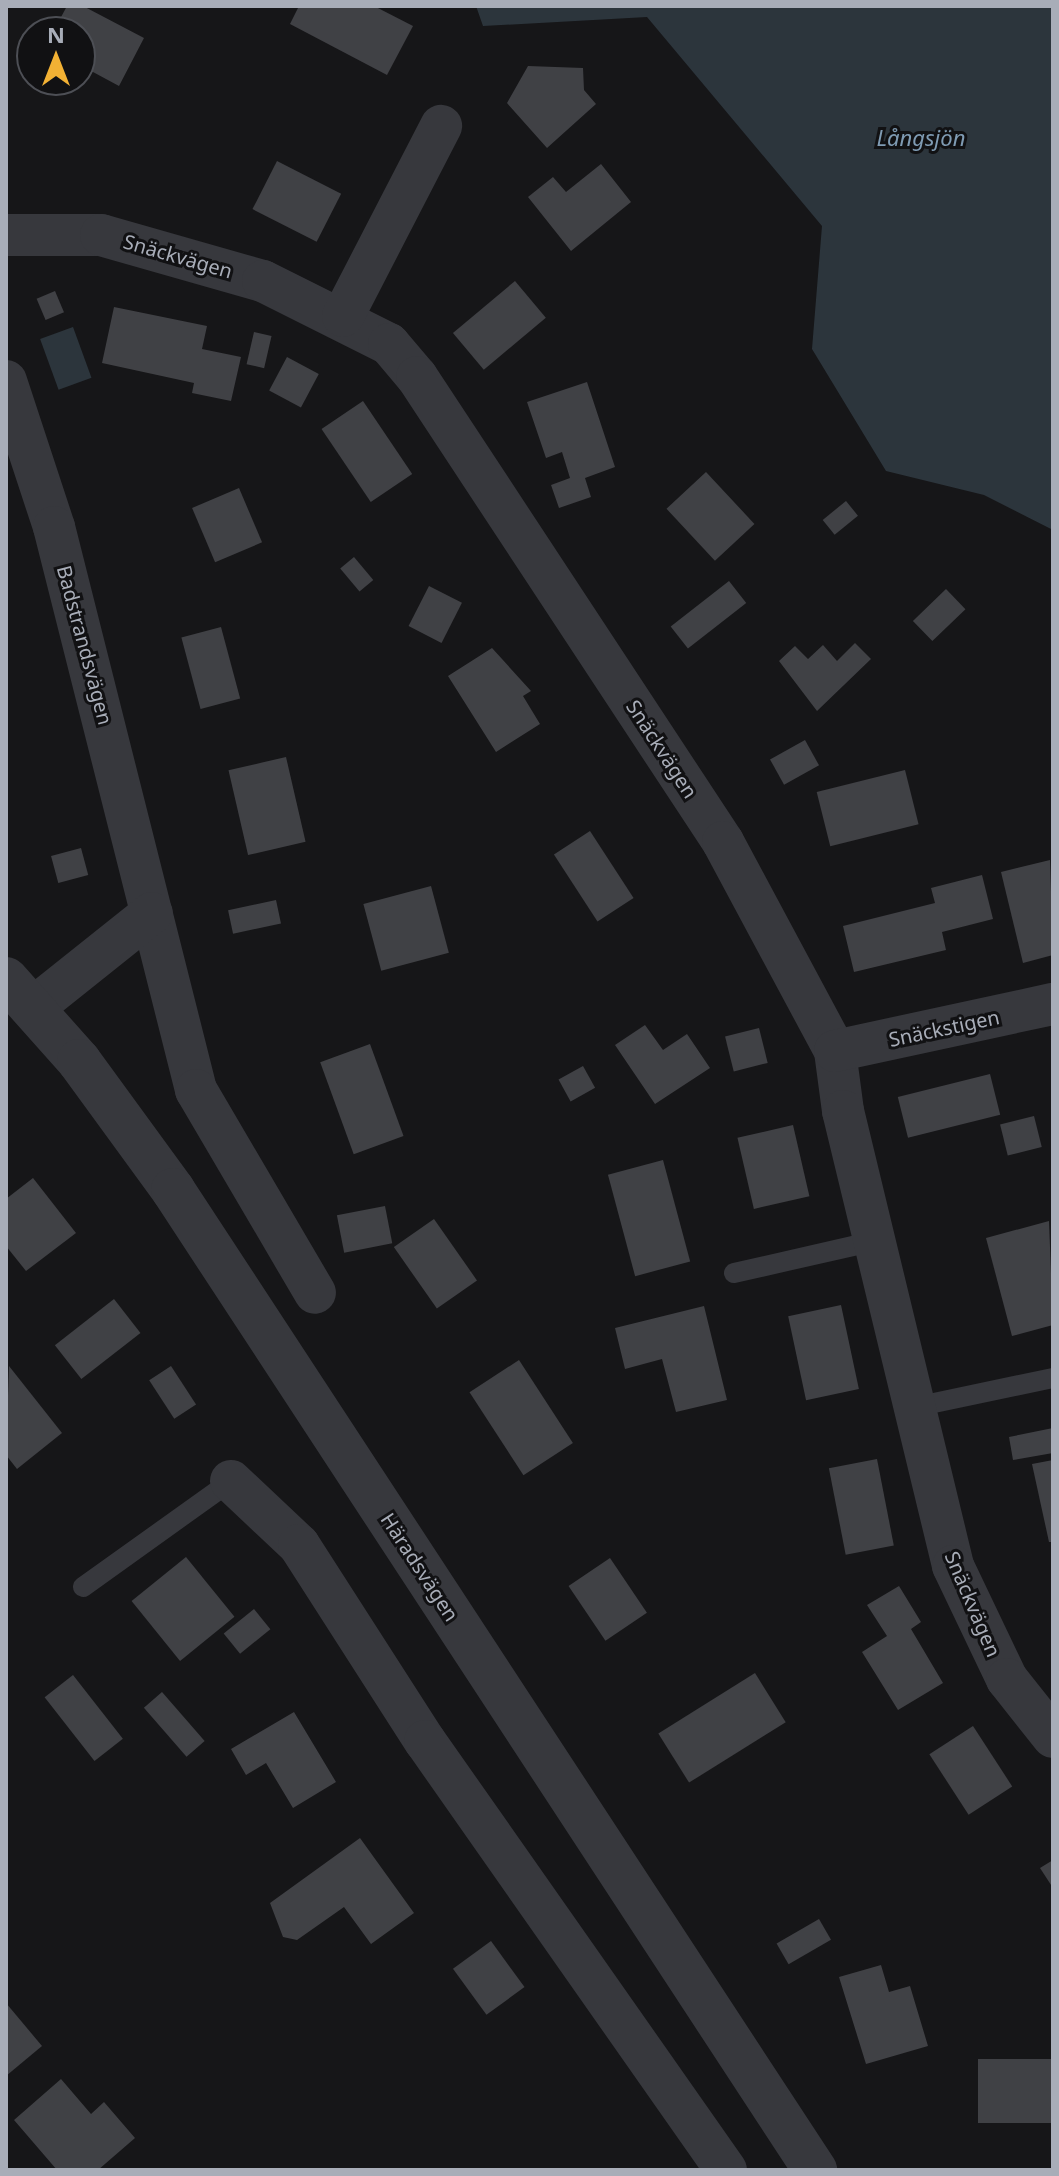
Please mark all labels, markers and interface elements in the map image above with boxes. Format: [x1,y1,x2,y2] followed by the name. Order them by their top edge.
[16,16,96,96] north arrow
[47,19,65,49] text: N
[877,125,965,151] water label: Långsjön
[121,229,235,283] street label: Snäckvägen
[52,563,118,727] street label: Badstrandsvägen
[621,695,703,803] street label: Snäckvägen
[886,1005,1002,1051] street label: Snäckstigen
[376,1508,464,1626] street label: Häradsvägen
[940,1548,1006,1660] street label: Snäckvägen

